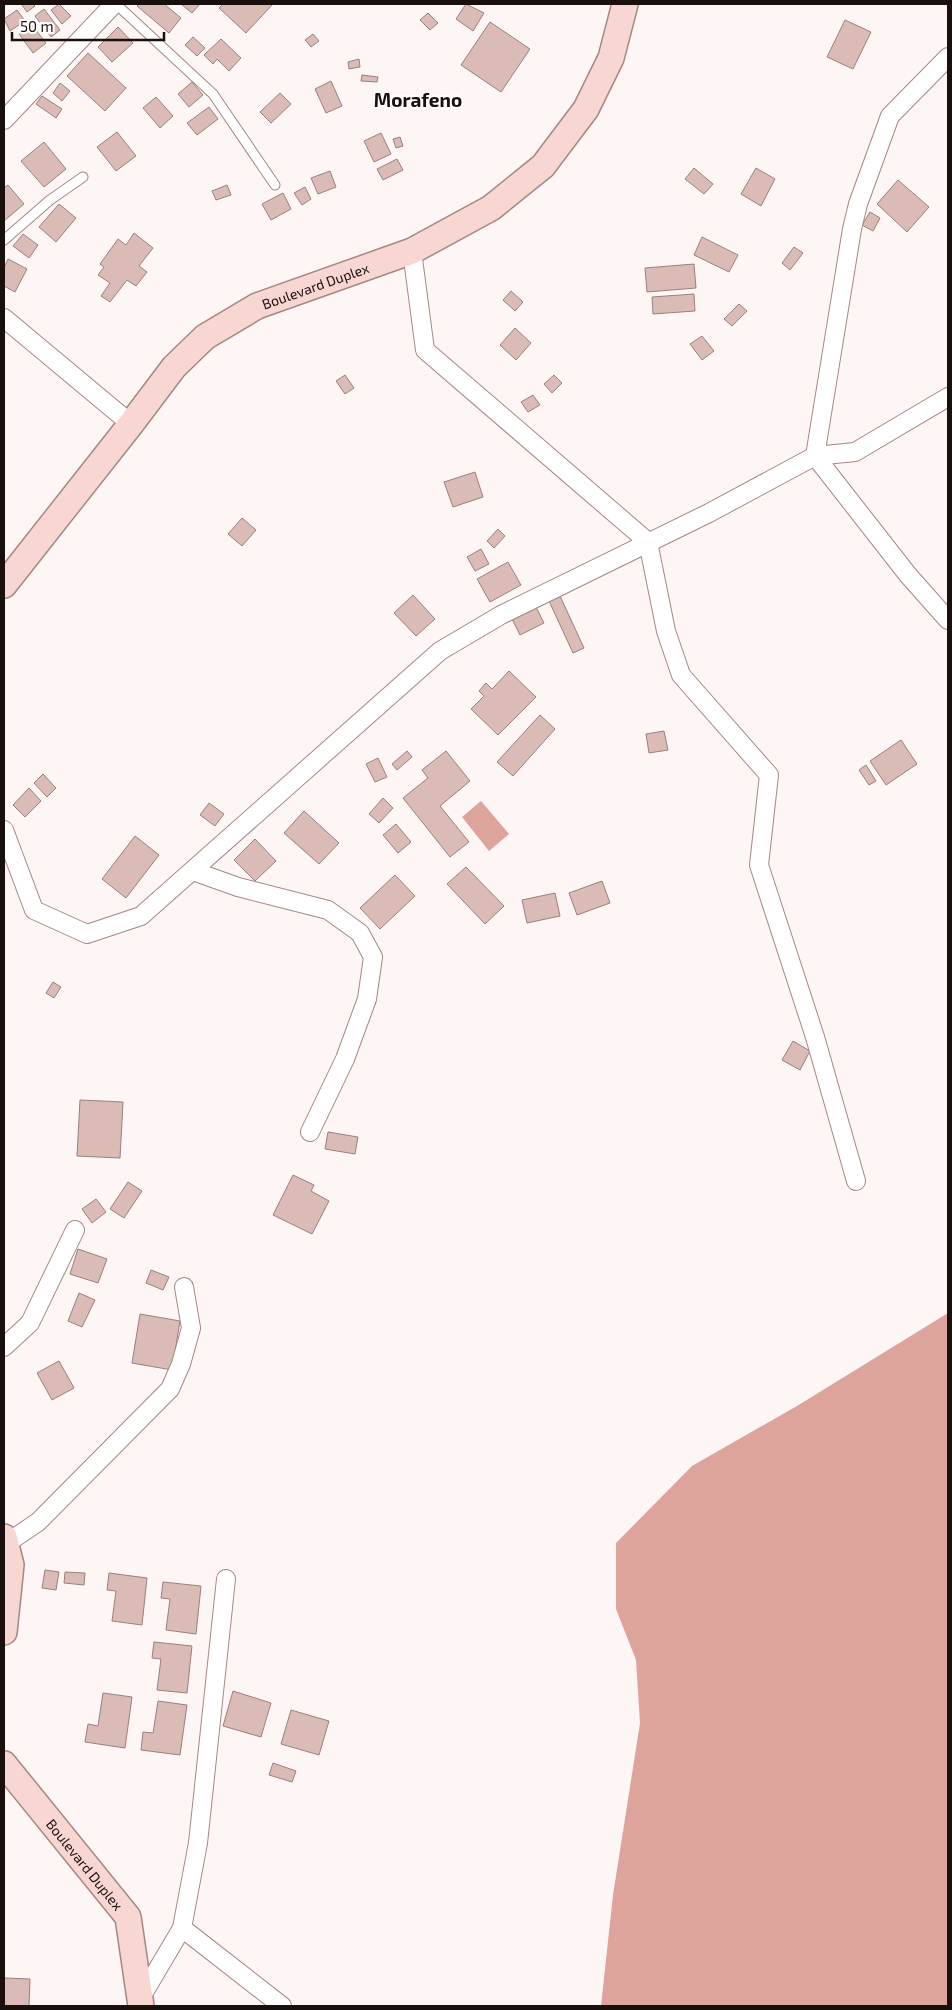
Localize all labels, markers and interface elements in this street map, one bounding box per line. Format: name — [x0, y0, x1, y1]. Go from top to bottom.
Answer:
scale bar — [12, 10, 165, 42]
text: 50 m — [20, 17, 54, 35]
district label: Morafeno — [374, 88, 462, 111]
street label: Boulevard Duplex — [259, 258, 372, 312]
street label: Boulevard Duplex — [43, 1815, 128, 1914]

